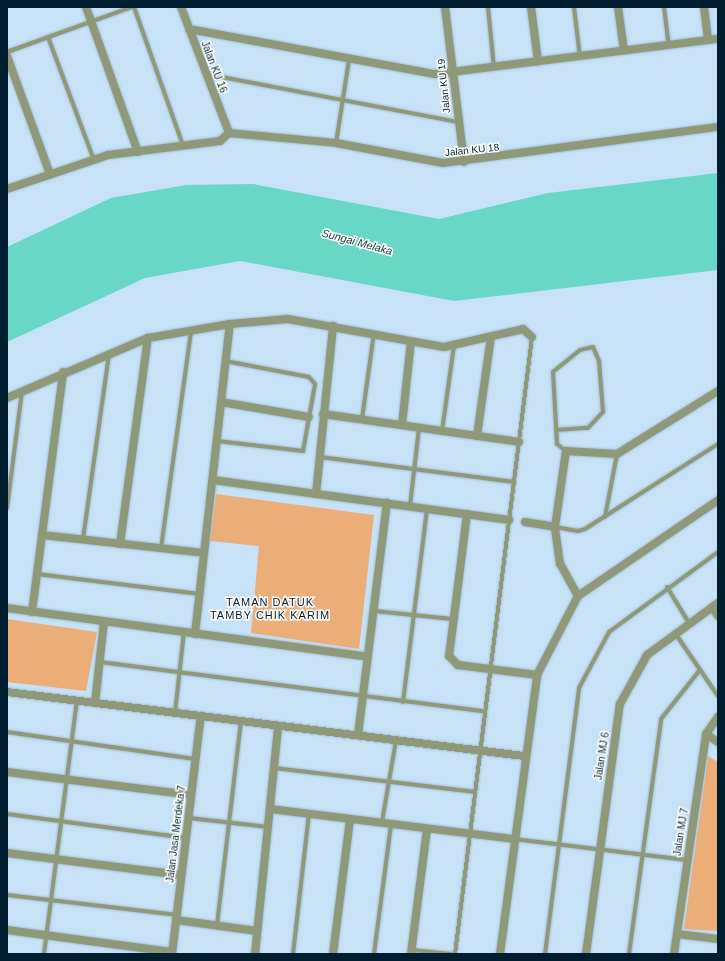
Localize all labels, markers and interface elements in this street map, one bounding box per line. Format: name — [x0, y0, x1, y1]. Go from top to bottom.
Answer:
street label: Jalan KU 16 — [199, 39, 229, 95]
street label: Jalan KU 19 — [435, 58, 453, 114]
street label: Jalan KU 18 — [444, 141, 500, 159]
water label: Sungai Melaka — [320, 226, 394, 258]
district label: TAMAN DATUK TAMBY CHIK KARIM — [210, 596, 330, 622]
street label: Jalan MJ 6 — [592, 731, 612, 781]
street label: Jalan Jasa Merdeka 7 — [164, 785, 188, 883]
street label: Jalan MJ 7 — [671, 807, 691, 857]

